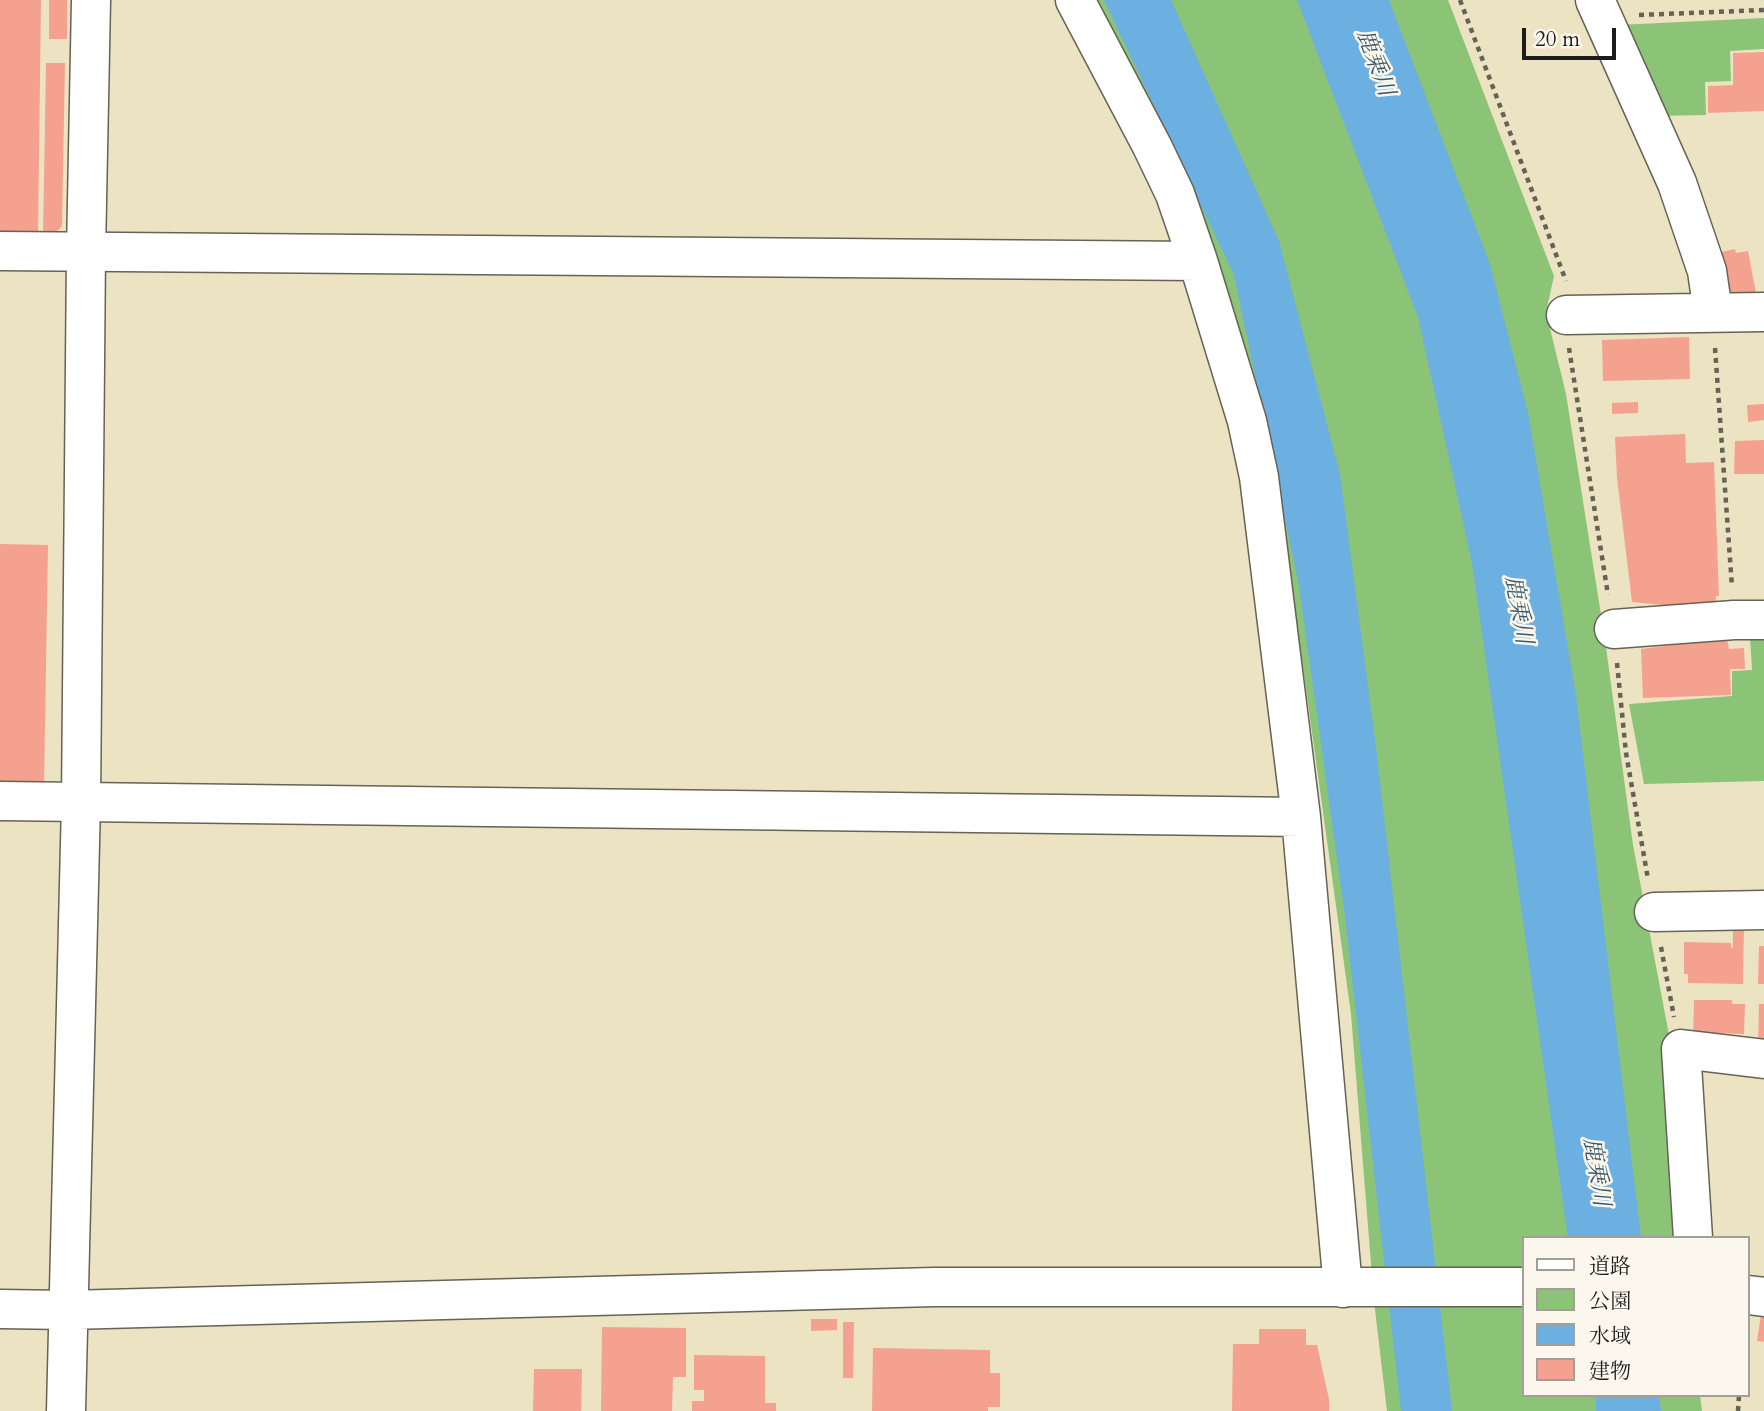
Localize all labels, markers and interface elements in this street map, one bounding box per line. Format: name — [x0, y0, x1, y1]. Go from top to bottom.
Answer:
scale bar — [1526, 14, 1620, 58]
text: 20 m — [1535, 25, 1580, 54]
water label: 鹿乗川 — [1349, 26, 1399, 100]
water label: 鹿乗川 — [1497, 574, 1537, 646]
water label: 鹿乗川 — [1576, 1136, 1614, 1208]
legend — [1522, 1236, 1750, 1397]
text: 道路 — [1589, 1252, 1631, 1281]
text: 公園 — [1589, 1287, 1631, 1316]
text: 水域 — [1589, 1322, 1631, 1351]
text: 建物 — [1589, 1357, 1631, 1386]

